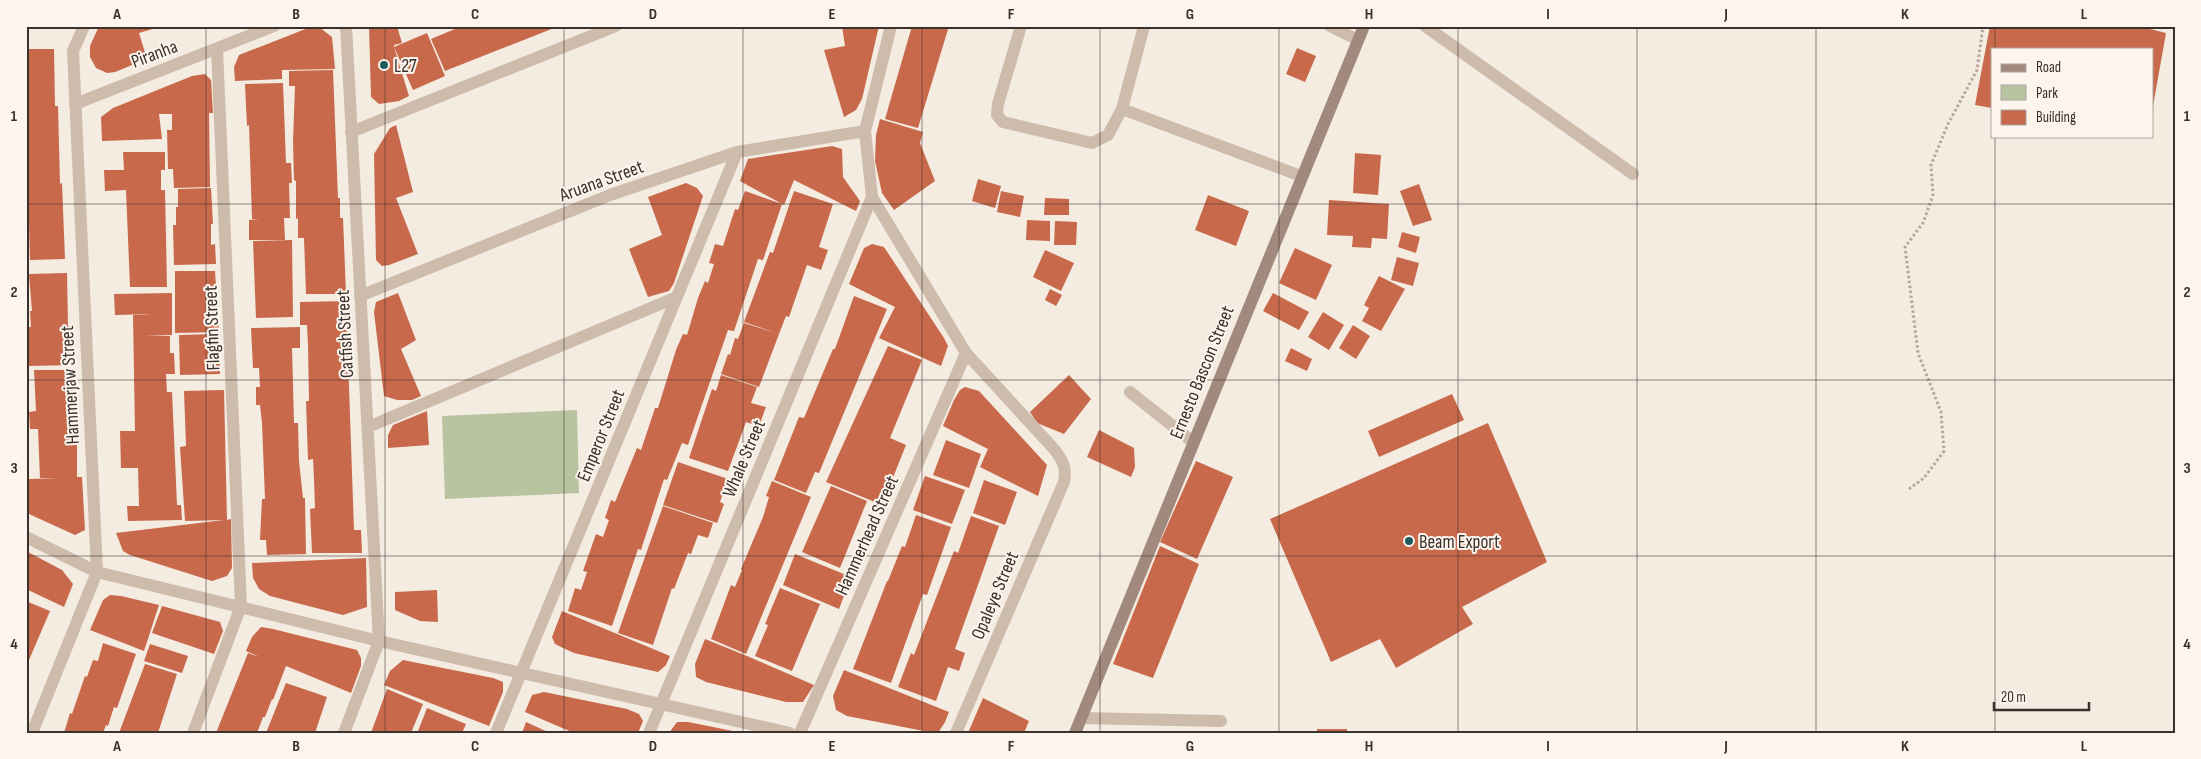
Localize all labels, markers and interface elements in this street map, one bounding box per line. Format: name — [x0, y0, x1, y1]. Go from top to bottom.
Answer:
text: A — [112, 5, 121, 24]
text: B — [292, 5, 300, 24]
text: C — [471, 5, 479, 24]
text: D — [649, 5, 657, 24]
text: E — [829, 5, 836, 24]
text: F — [1008, 5, 1015, 24]
text: G — [1186, 5, 1194, 24]
text: H — [1365, 5, 1373, 24]
text: I — [1546, 5, 1550, 24]
text: J — [1723, 5, 1728, 24]
text: K — [1901, 5, 1909, 24]
text: L — [2081, 5, 2088, 24]
street label: Piranha — [128, 35, 181, 74]
legend — [1991, 48, 2154, 138]
place label: L27 — [394, 55, 417, 78]
text: Road — [2036, 58, 2061, 77]
marker: L27 — [378, 59, 390, 71]
text: Park — [2036, 84, 2058, 103]
text: 1 — [11, 107, 18, 126]
text: 1 — [2184, 107, 2191, 126]
text: Building — [2036, 108, 2076, 127]
street label: Aruana Street — [555, 156, 647, 208]
text: 2 — [10, 283, 18, 302]
text: 2 — [2183, 283, 2191, 302]
street label: Flagfin Street — [200, 285, 225, 371]
street label: Catfish Street — [332, 289, 359, 379]
street label: Ernesto Bascon Street — [1165, 302, 1240, 443]
street label: Hammerjaw Street — [56, 325, 85, 445]
street label: Emperor Street — [573, 386, 630, 485]
street label: Whale Street — [718, 416, 771, 501]
text: 3 — [10, 459, 18, 478]
text: 3 — [2183, 459, 2191, 478]
street label: Hammerhead Street — [831, 472, 904, 599]
place label: Beam Export — [1419, 531, 1500, 554]
marker: Beam Export — [1403, 535, 1415, 547]
street label: Opaleye Street — [967, 548, 1024, 643]
text: 4 — [10, 635, 18, 654]
text: 4 — [2183, 635, 2191, 654]
scale bar — [1994, 679, 2088, 711]
text: 20 m — [2001, 688, 2026, 707]
text: A — [112, 737, 121, 756]
text: B — [292, 737, 300, 756]
text: C — [471, 737, 479, 756]
text: D — [649, 737, 657, 756]
text: E — [829, 737, 836, 756]
text: F — [1008, 737, 1015, 756]
text: G — [1186, 737, 1194, 756]
text: H — [1365, 737, 1373, 756]
text: I — [1546, 737, 1550, 756]
text: J — [1723, 737, 1728, 756]
text: K — [1901, 737, 1909, 756]
text: L — [2081, 737, 2088, 756]

